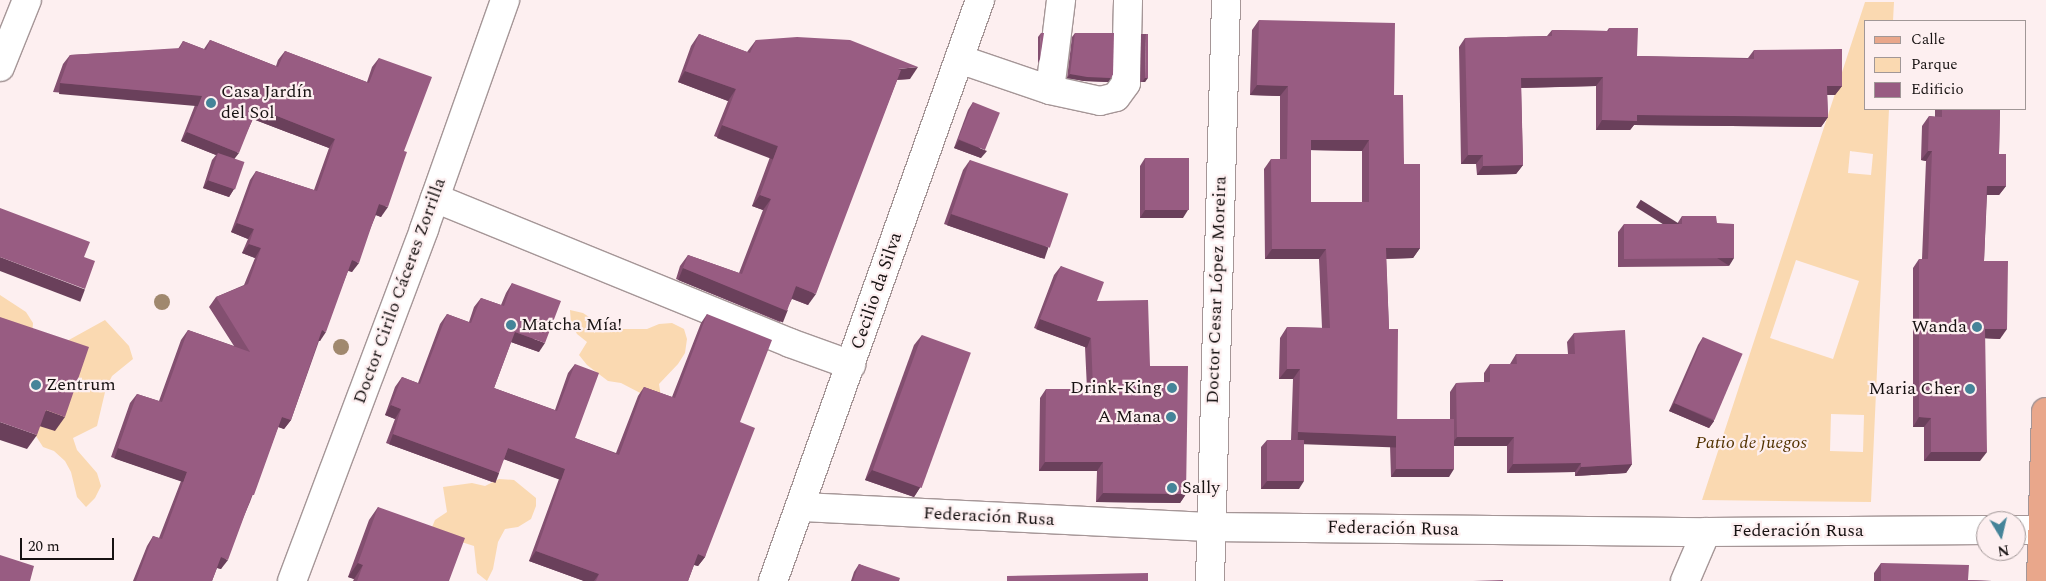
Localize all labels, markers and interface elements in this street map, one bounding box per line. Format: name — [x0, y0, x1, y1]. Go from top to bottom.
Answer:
legend — [1864, 20, 2026, 110]
text: Calle — [1911, 28, 1945, 51]
text: Parque — [1911, 53, 1958, 76]
text: Edificio — [1911, 78, 1964, 101]
place label: Casa Jardín del Sol — [221, 82, 313, 125]
marker: Casa Jardín del Sol — [205, 97, 217, 109]
street label: Doctor Cirilo Cáceres Zorrilla — [349, 175, 451, 407]
street label: Doctor Cesar López Moreira — [1202, 176, 1232, 404]
street label: Cecilio da Silva — [847, 230, 907, 352]
place label: Matcha Mía! — [521, 314, 622, 336]
place label: Wanda — [1912, 316, 1967, 338]
marker: Matcha Mía! — [505, 319, 517, 331]
marker: Wanda — [1971, 321, 1983, 333]
place label: Zentrum — [46, 374, 116, 396]
place label: Drink-King — [1070, 377, 1162, 399]
place label: Maria Cher — [1868, 378, 1960, 400]
marker: Zentrum — [30, 379, 42, 391]
marker: Drink-King — [1166, 382, 1178, 394]
marker: Maria Cher — [1964, 383, 1976, 395]
place label: A Mana — [1098, 406, 1161, 428]
marker: A Mana — [1165, 411, 1177, 423]
park label: Patio de juegos — [1695, 432, 1807, 454]
place label: Sally — [1182, 477, 1220, 499]
marker: Sally — [1166, 482, 1178, 494]
street label: Federación Rusa — [923, 503, 1055, 531]
north arrow — [1976, 511, 2026, 561]
street label: Federación Rusa — [1327, 517, 1459, 541]
street label: Federación Rusa — [1732, 520, 1864, 542]
scale bar — [22, 528, 116, 560]
text: 20 m — [28, 535, 60, 558]
text: N — [1996, 539, 2011, 562]

